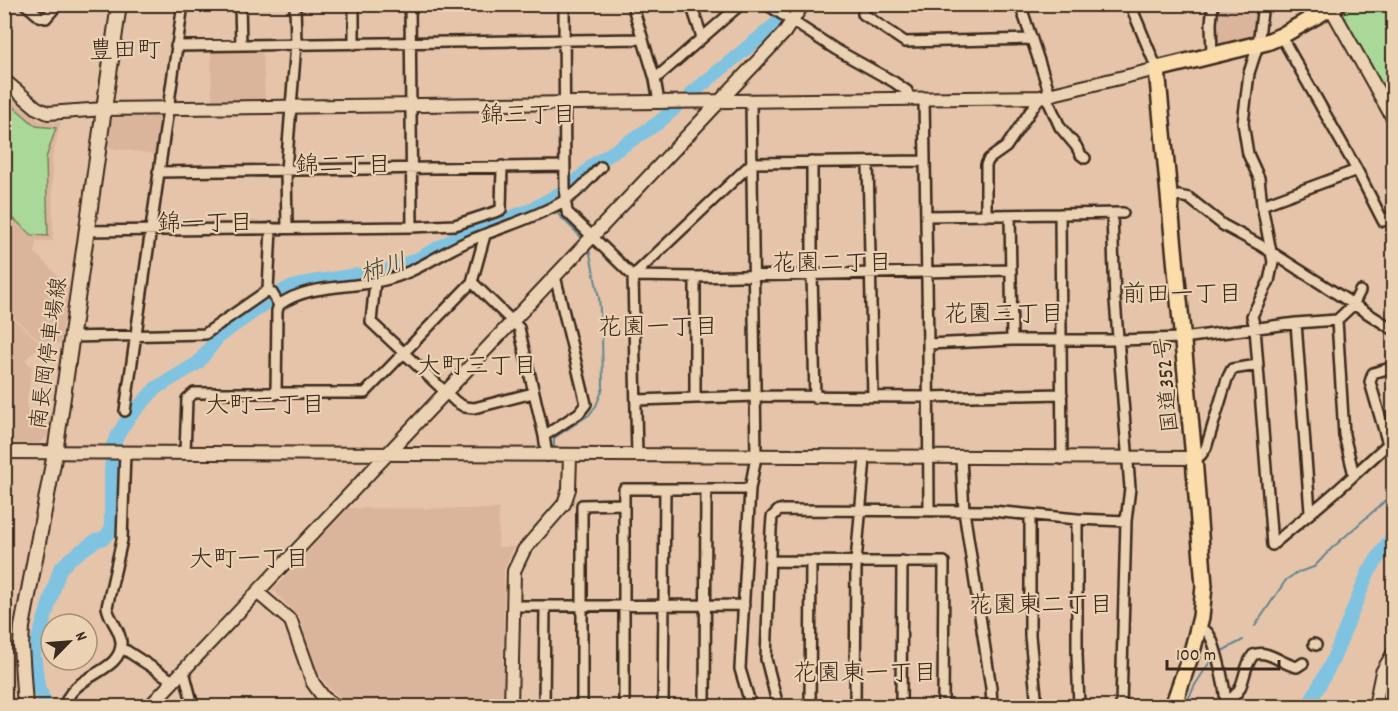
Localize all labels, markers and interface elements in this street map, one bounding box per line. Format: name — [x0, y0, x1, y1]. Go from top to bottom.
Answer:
district label: 豊田町 — [89, 35, 161, 69]
district label: 錦三丁目 — [480, 100, 576, 134]
district label: 錦二丁目 — [295, 150, 391, 184]
district label: 錦一丁目 — [157, 208, 253, 242]
water label: 柿川 — [356, 247, 412, 293]
district label: 花園二丁目 — [772, 248, 892, 282]
street label: 南長岡停車場線 — [24, 275, 77, 432]
district label: 前田一丁目 — [1122, 279, 1242, 313]
district label: 花園三丁目 — [944, 299, 1064, 333]
district label: 花園一丁目 — [598, 312, 718, 346]
street label: 国道352号 — [1149, 336, 1188, 434]
district label: 大町三丁目 — [417, 351, 537, 385]
district label: 大町二丁目 — [205, 390, 325, 424]
district label: 大町一丁目 — [189, 544, 309, 578]
district label: 花園東二丁目 — [969, 590, 1113, 624]
north arrow — [39, 612, 99, 672]
text: N — [68, 628, 92, 645]
scale bar — [1167, 633, 1280, 671]
text: 100 m — [1176, 644, 1216, 669]
district label: 花園東一丁目 — [793, 658, 937, 692]

